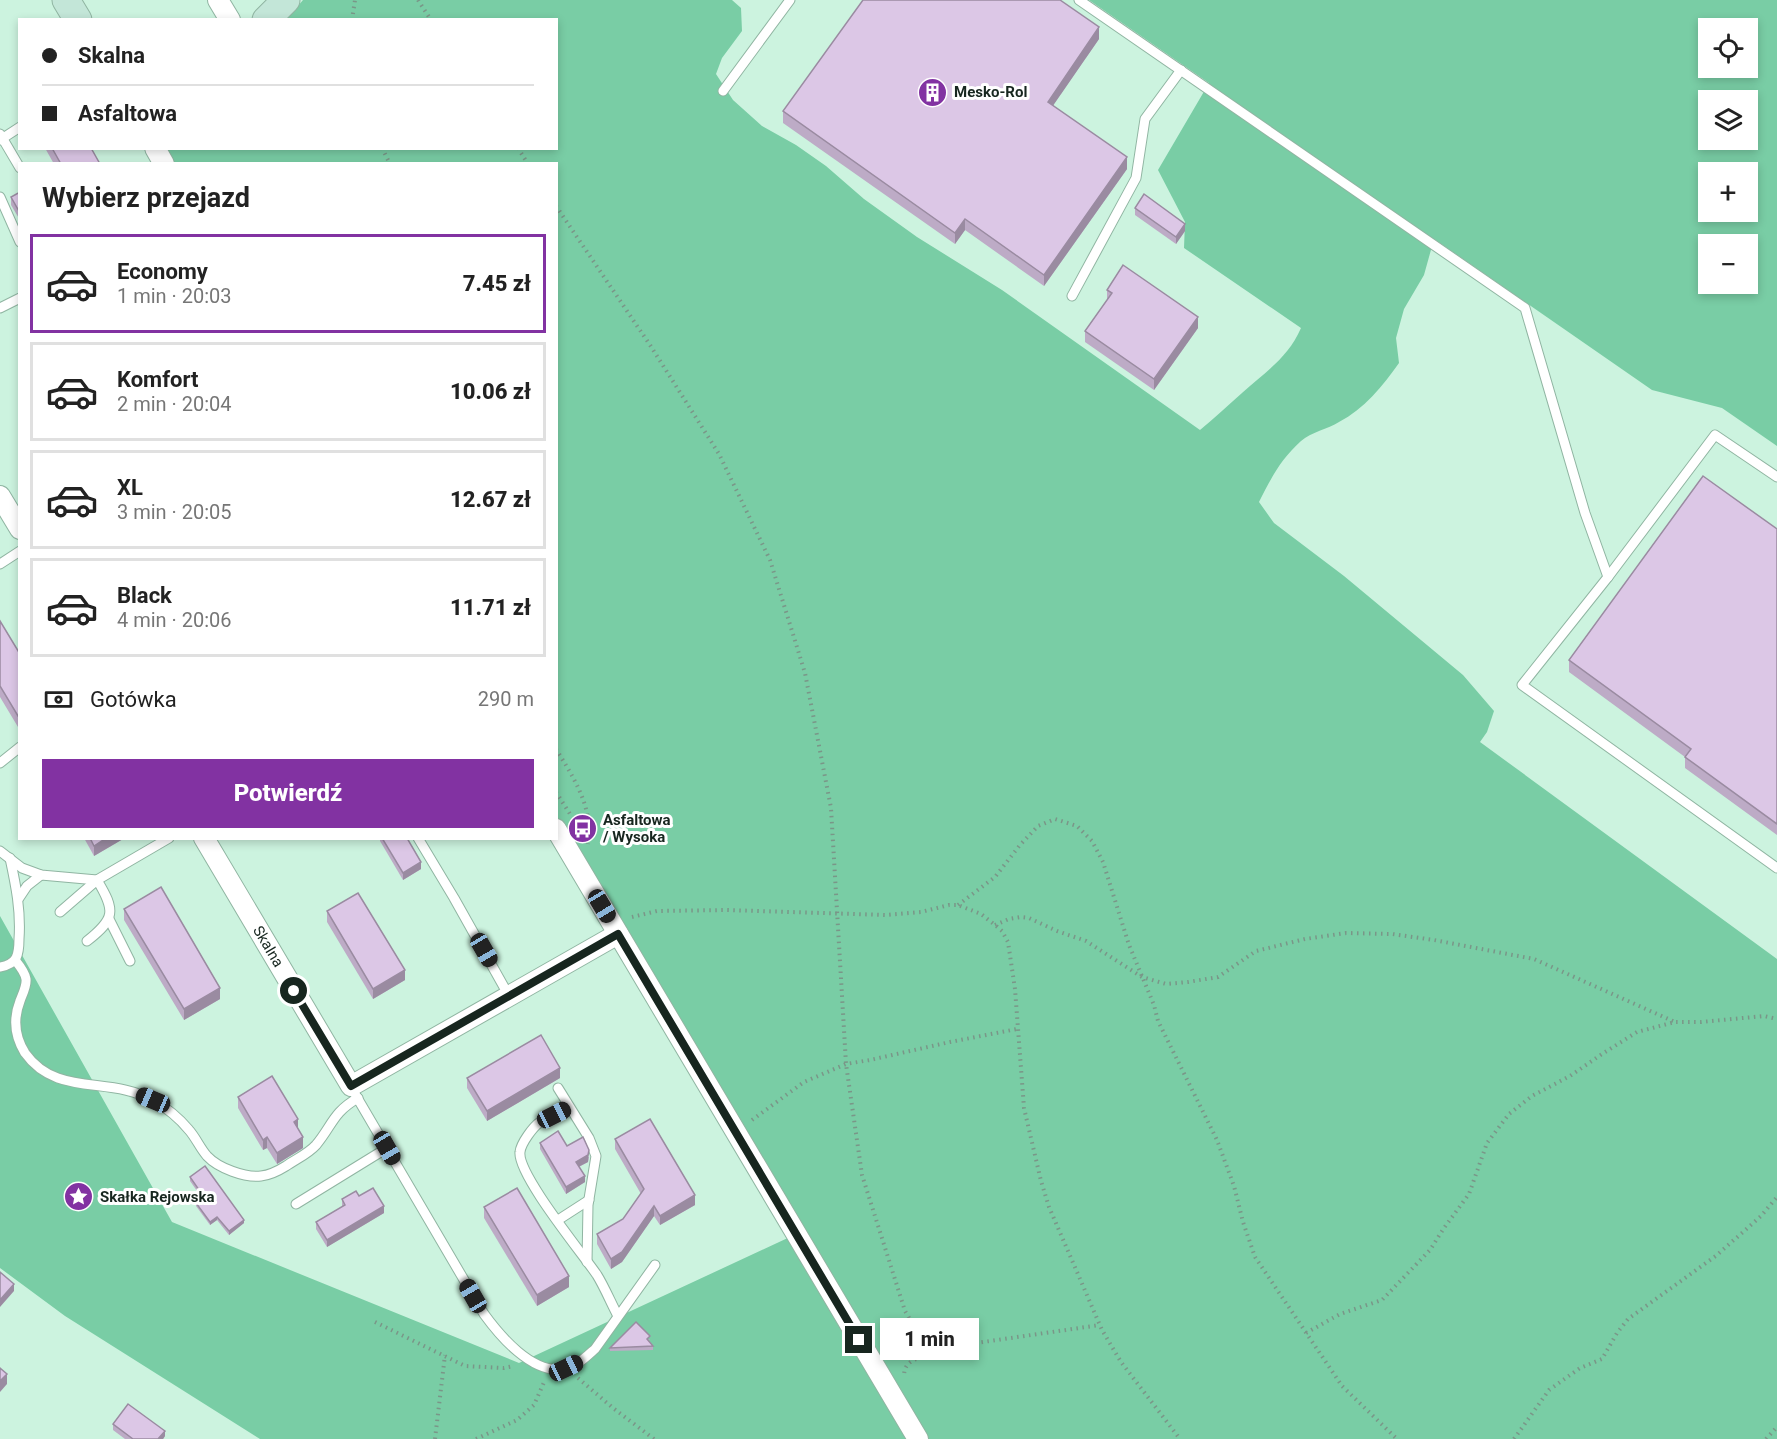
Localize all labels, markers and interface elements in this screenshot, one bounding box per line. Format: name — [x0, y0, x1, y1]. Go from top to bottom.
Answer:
map controls — [1698, 18, 1758, 294]
button: locate — [1698, 18, 1758, 78]
text: Skalna — [78, 43, 145, 68]
building icon: Mesko-Rol — [917, 76, 949, 108]
place label: Mesko-Rol — [954, 83, 1027, 101]
button: layers — [1698, 90, 1758, 150]
text: Asfaltowa — [78, 101, 177, 126]
button: + — [1698, 162, 1758, 222]
text: Wybierz przejazd — [42, 182, 250, 214]
button: − — [1698, 234, 1758, 294]
icon: car — [45, 257, 99, 311]
text: Economy — [117, 259, 208, 284]
text: 7.45 zł — [463, 271, 531, 296]
text: 1 min · 20:03 — [117, 284, 232, 308]
icon: car — [45, 365, 99, 419]
text: Komfort — [117, 367, 199, 392]
text: 10.06 zł — [450, 379, 531, 404]
text: 2 min · 20:04 — [117, 392, 232, 416]
icon: car — [45, 473, 99, 527]
text: XL — [117, 475, 143, 500]
text: 12.67 zł — [450, 487, 531, 512]
text: 3 min · 20:05 — [117, 500, 232, 524]
icon: car — [45, 581, 99, 635]
text: Black — [117, 583, 172, 608]
text: 11.71 zł — [450, 595, 531, 620]
text: 4 min · 20:06 — [117, 608, 232, 632]
icon: cash — [42, 683, 75, 716]
text: Gotówka — [90, 687, 177, 712]
text: 290 m — [478, 687, 534, 711]
button: Potwierdź — [42, 759, 534, 828]
place label: Asfaltowa / Wysoka — [602, 811, 671, 846]
bus stop icon: Asfaltowa / Wysoka — [566, 813, 598, 845]
car — [585, 886, 619, 926]
street label: Skalna — [249, 923, 287, 970]
car — [467, 930, 501, 970]
route start — [280, 977, 307, 1004]
car — [133, 1085, 173, 1115]
car — [534, 1099, 574, 1131]
car — [370, 1128, 404, 1168]
place icon: Skałka Rejowska — [63, 1181, 95, 1213]
place label: Skałka Rejowska — [100, 1188, 215, 1206]
car — [456, 1276, 490, 1316]
callout: 1 min — [880, 1319, 979, 1361]
route end — [845, 1326, 872, 1353]
text: 1 min — [904, 1327, 955, 1351]
car — [546, 1352, 586, 1384]

